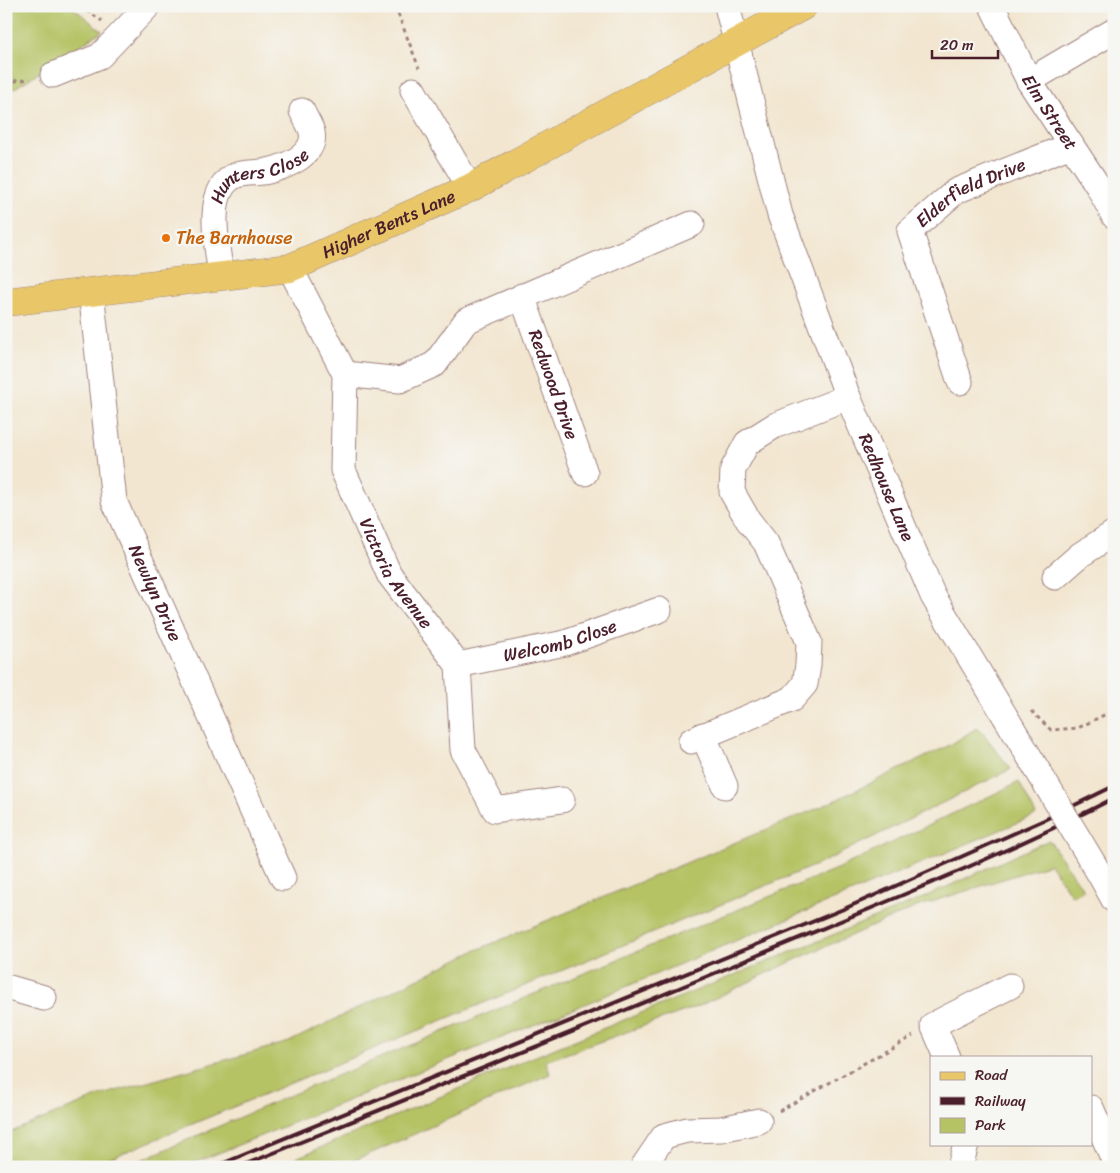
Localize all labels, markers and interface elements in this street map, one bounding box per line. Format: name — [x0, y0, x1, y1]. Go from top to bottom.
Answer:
scale bar — [932, 28, 999, 60]
text: 20 m — [940, 32, 974, 58]
street label: Elm Street — [1012, 69, 1087, 157]
street label: Hunters Close — [201, 140, 317, 208]
street label: Elderfield Drive — [908, 149, 1031, 236]
street label: Higher Bents Lane — [317, 180, 461, 268]
place label: The Barnhouse — [176, 222, 293, 254]
marker: The Barnhouse — [160, 232, 172, 244]
street label: Redwood Drive — [519, 325, 588, 444]
street label: Redhouse Lane — [849, 428, 924, 547]
street label: Victoria Avenue — [350, 513, 441, 636]
street label: Newlyn Drive — [119, 539, 191, 647]
street label: Welcomb Close — [500, 610, 621, 671]
legend — [930, 1056, 1092, 1146]
text: Road — [975, 1062, 1008, 1088]
text: Railway — [975, 1088, 1026, 1114]
text: Park — [975, 1112, 1006, 1138]

